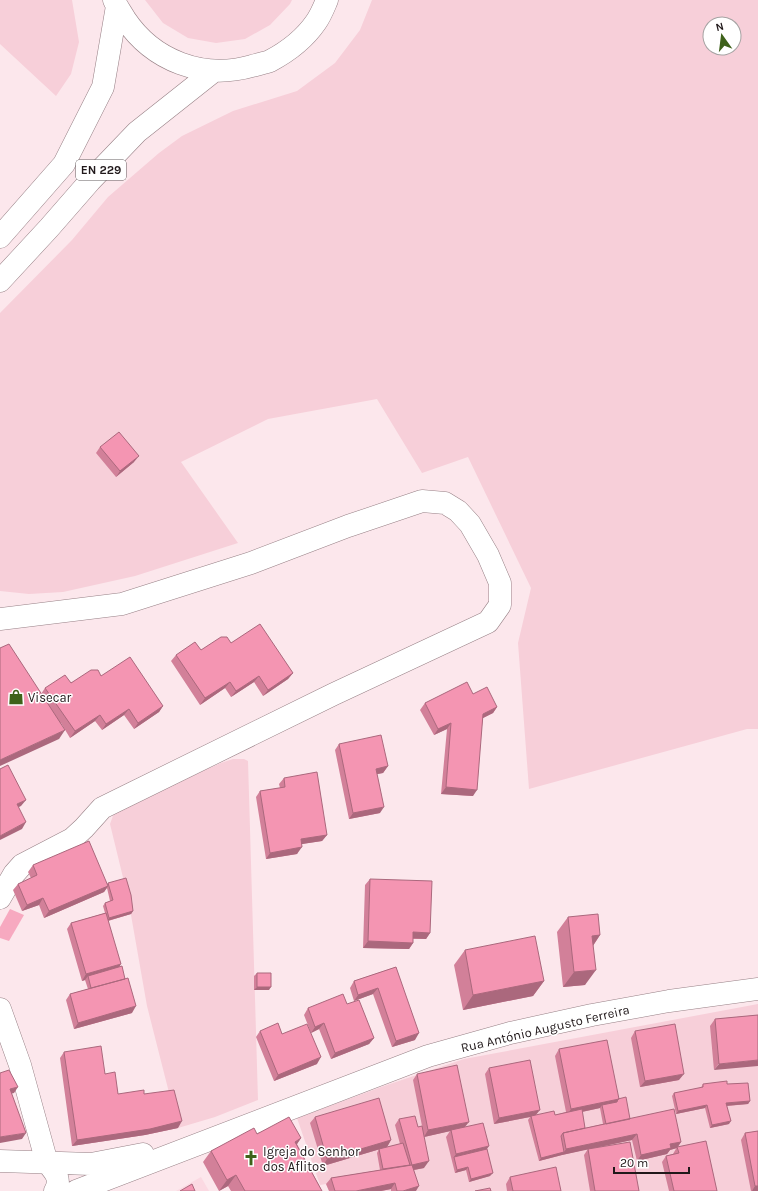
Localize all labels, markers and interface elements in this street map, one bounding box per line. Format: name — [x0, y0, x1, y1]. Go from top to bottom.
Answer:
north arrow — [702, 16, 742, 56]
text: N — [714, 20, 725, 34]
road number: EN 229 — [76, 160, 126, 180]
shop icon: Visecar — [7, 688, 25, 706]
place label: Visecar — [28, 690, 72, 705]
street label: Rua António Augusto Ferreira — [459, 1002, 631, 1055]
place label: Igreja do Senhor dos Aflitos — [263, 1144, 360, 1174]
church icon: Igreja do Senhor dos Aflitos — [242, 1149, 260, 1167]
scale bar — [614, 1149, 689, 1175]
text: 20 m — [620, 1156, 648, 1170]

